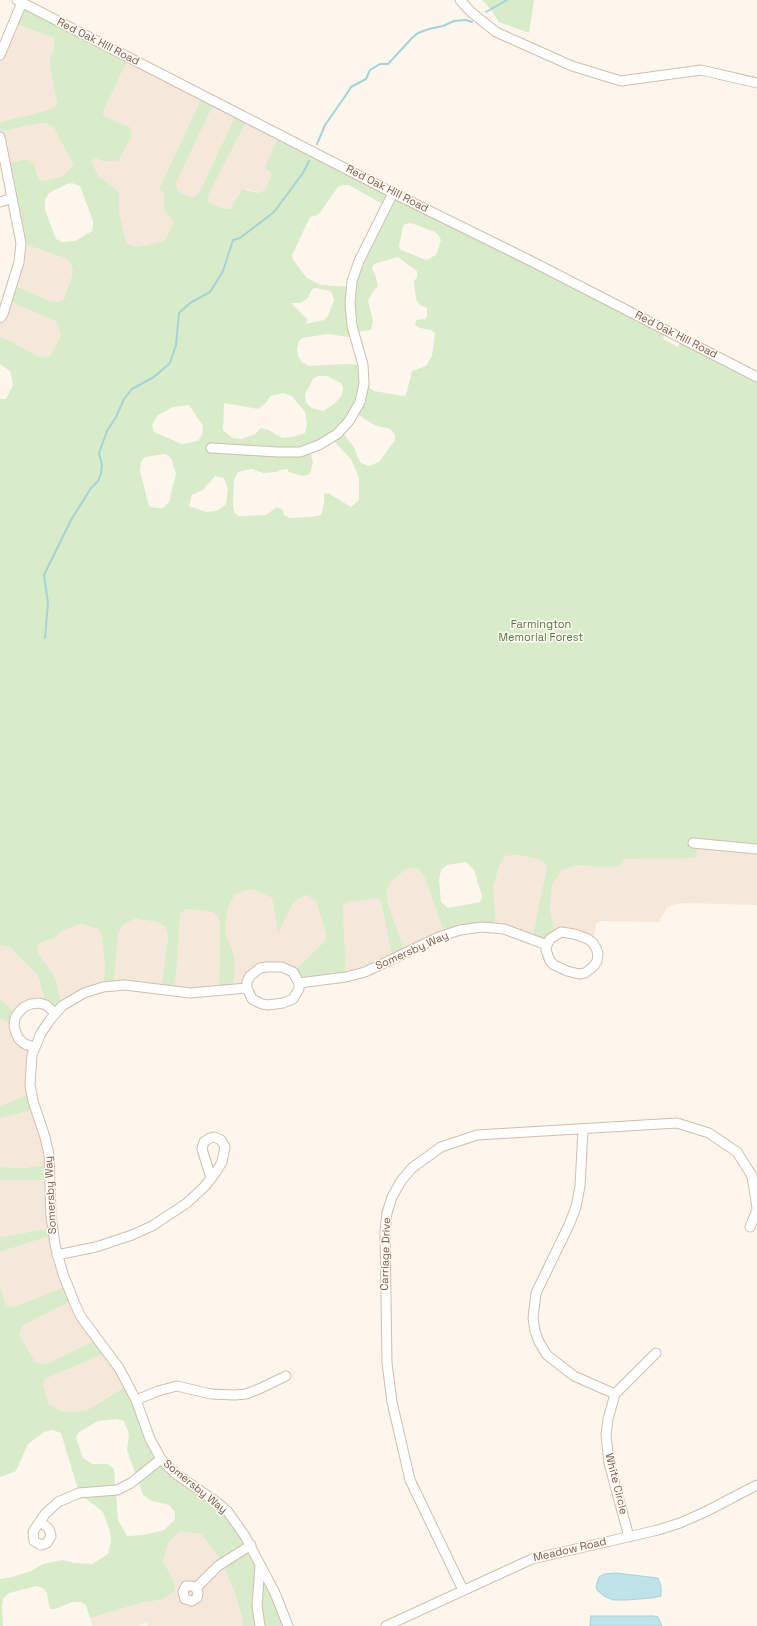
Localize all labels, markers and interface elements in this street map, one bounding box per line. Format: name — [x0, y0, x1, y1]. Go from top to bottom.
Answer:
street label: Red Oak Hill Road — [54, 15, 142, 69]
street label: Red Oak Hill Road — [343, 162, 431, 216]
street label: Red Oak Hill Road — [632, 308, 720, 362]
park label: Farmington Memorial Forest — [499, 618, 583, 644]
street label: Somersby Way — [373, 929, 451, 973]
street label: Somersby Way — [42, 1155, 60, 1235]
street label: Carriage Drive — [378, 1217, 394, 1291]
street label: White Circle — [602, 1452, 630, 1516]
street label: Somersby Way — [160, 1457, 230, 1517]
street label: Meadow Road — [532, 1535, 608, 1565]

